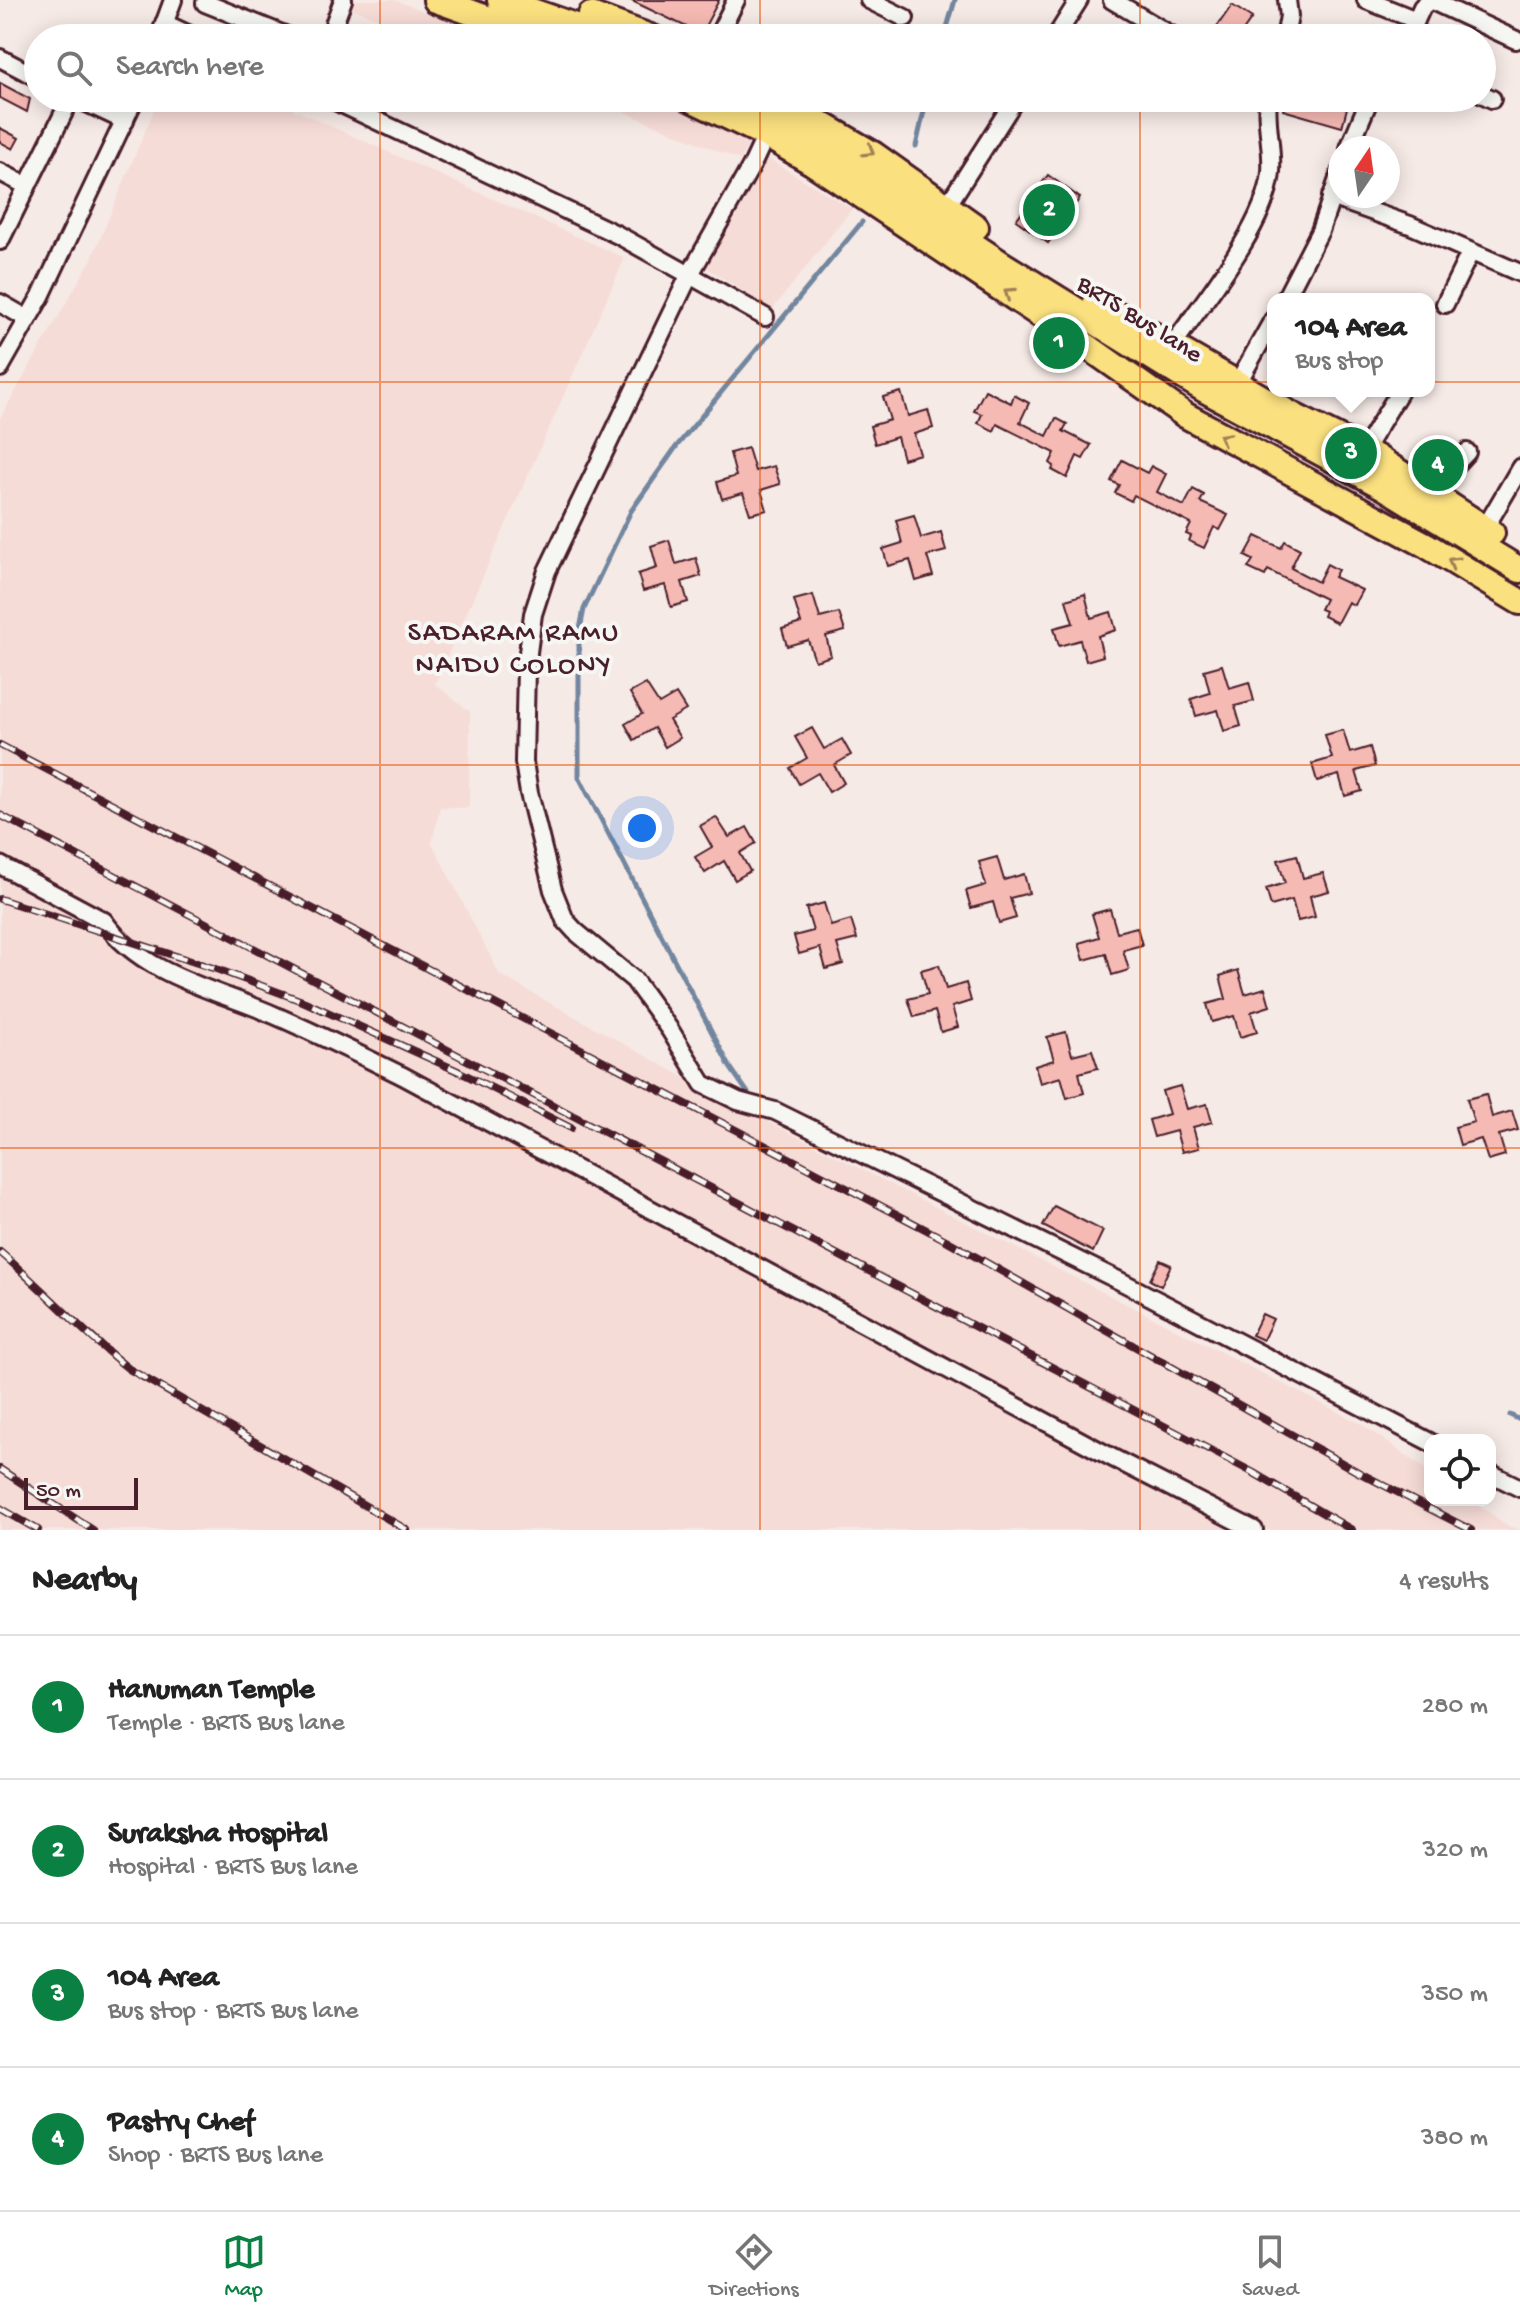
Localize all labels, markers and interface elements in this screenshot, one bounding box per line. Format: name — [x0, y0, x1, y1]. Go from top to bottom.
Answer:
search box — [24, 24, 1496, 112]
icon: search — [52, 46, 96, 90]
text: Search here — [116, 51, 264, 86]
north arrow — [1328, 136, 1400, 208]
one-way arrow — [860, 142, 875, 157]
pin: 2 — [1023, 180, 1075, 240]
street label: BRTS Bus lane — [1069, 269, 1208, 372]
one-way arrow — [1003, 288, 1017, 303]
popup — [1267, 293, 1435, 397]
text: 104 Area — [1296, 312, 1406, 347]
pin: 1 — [1033, 313, 1085, 373]
text: Bus stop — [1296, 347, 1383, 378]
pin: 3 — [1325, 423, 1377, 483]
one-way arrow — [1218, 433, 1233, 448]
pin: 4 — [1412, 435, 1464, 495]
one-way arrow — [1447, 556, 1462, 572]
district label: SADARAM RAMU NAIDU COLONY — [408, 618, 620, 683]
your location — [622, 808, 662, 848]
map controls — [1424, 1434, 1496, 1506]
button: locate — [1424, 1434, 1496, 1506]
scale bar — [24, 1474, 138, 1510]
text: 50 m — [36, 1479, 81, 1505]
text: Nearby — [32, 1562, 137, 1602]
text: 4 results — [1399, 1567, 1488, 1598]
text: Hanuman Temple — [108, 1674, 315, 1709]
text: 1 — [53, 1692, 63, 1723]
text: 280 m — [1422, 1692, 1488, 1723]
text: Temple · BRTS Bus lane — [108, 1709, 345, 1740]
text: Suraksha Hospital — [108, 1818, 328, 1853]
text: 2 — [52, 1836, 64, 1867]
text: 320 m — [1422, 1836, 1488, 1867]
text: Hospital · BRTS Bus lane — [108, 1853, 358, 1884]
text: 104 Area — [108, 1962, 219, 1997]
text: 3 — [51, 1980, 65, 2011]
text: 350 m — [1421, 1980, 1488, 2011]
text: Bus stop · BRTS Bus lane — [108, 1997, 358, 2028]
text: Pastry Chef — [108, 2106, 254, 2141]
text: 4 — [52, 2124, 64, 2155]
text: 380 m — [1421, 2124, 1488, 2155]
text: Shop · BRTS Bus lane — [108, 2141, 323, 2172]
tab: Map — [222, 2230, 266, 2304]
tab: Directions — [709, 2230, 799, 2304]
tab: Saved — [1242, 2230, 1298, 2304]

